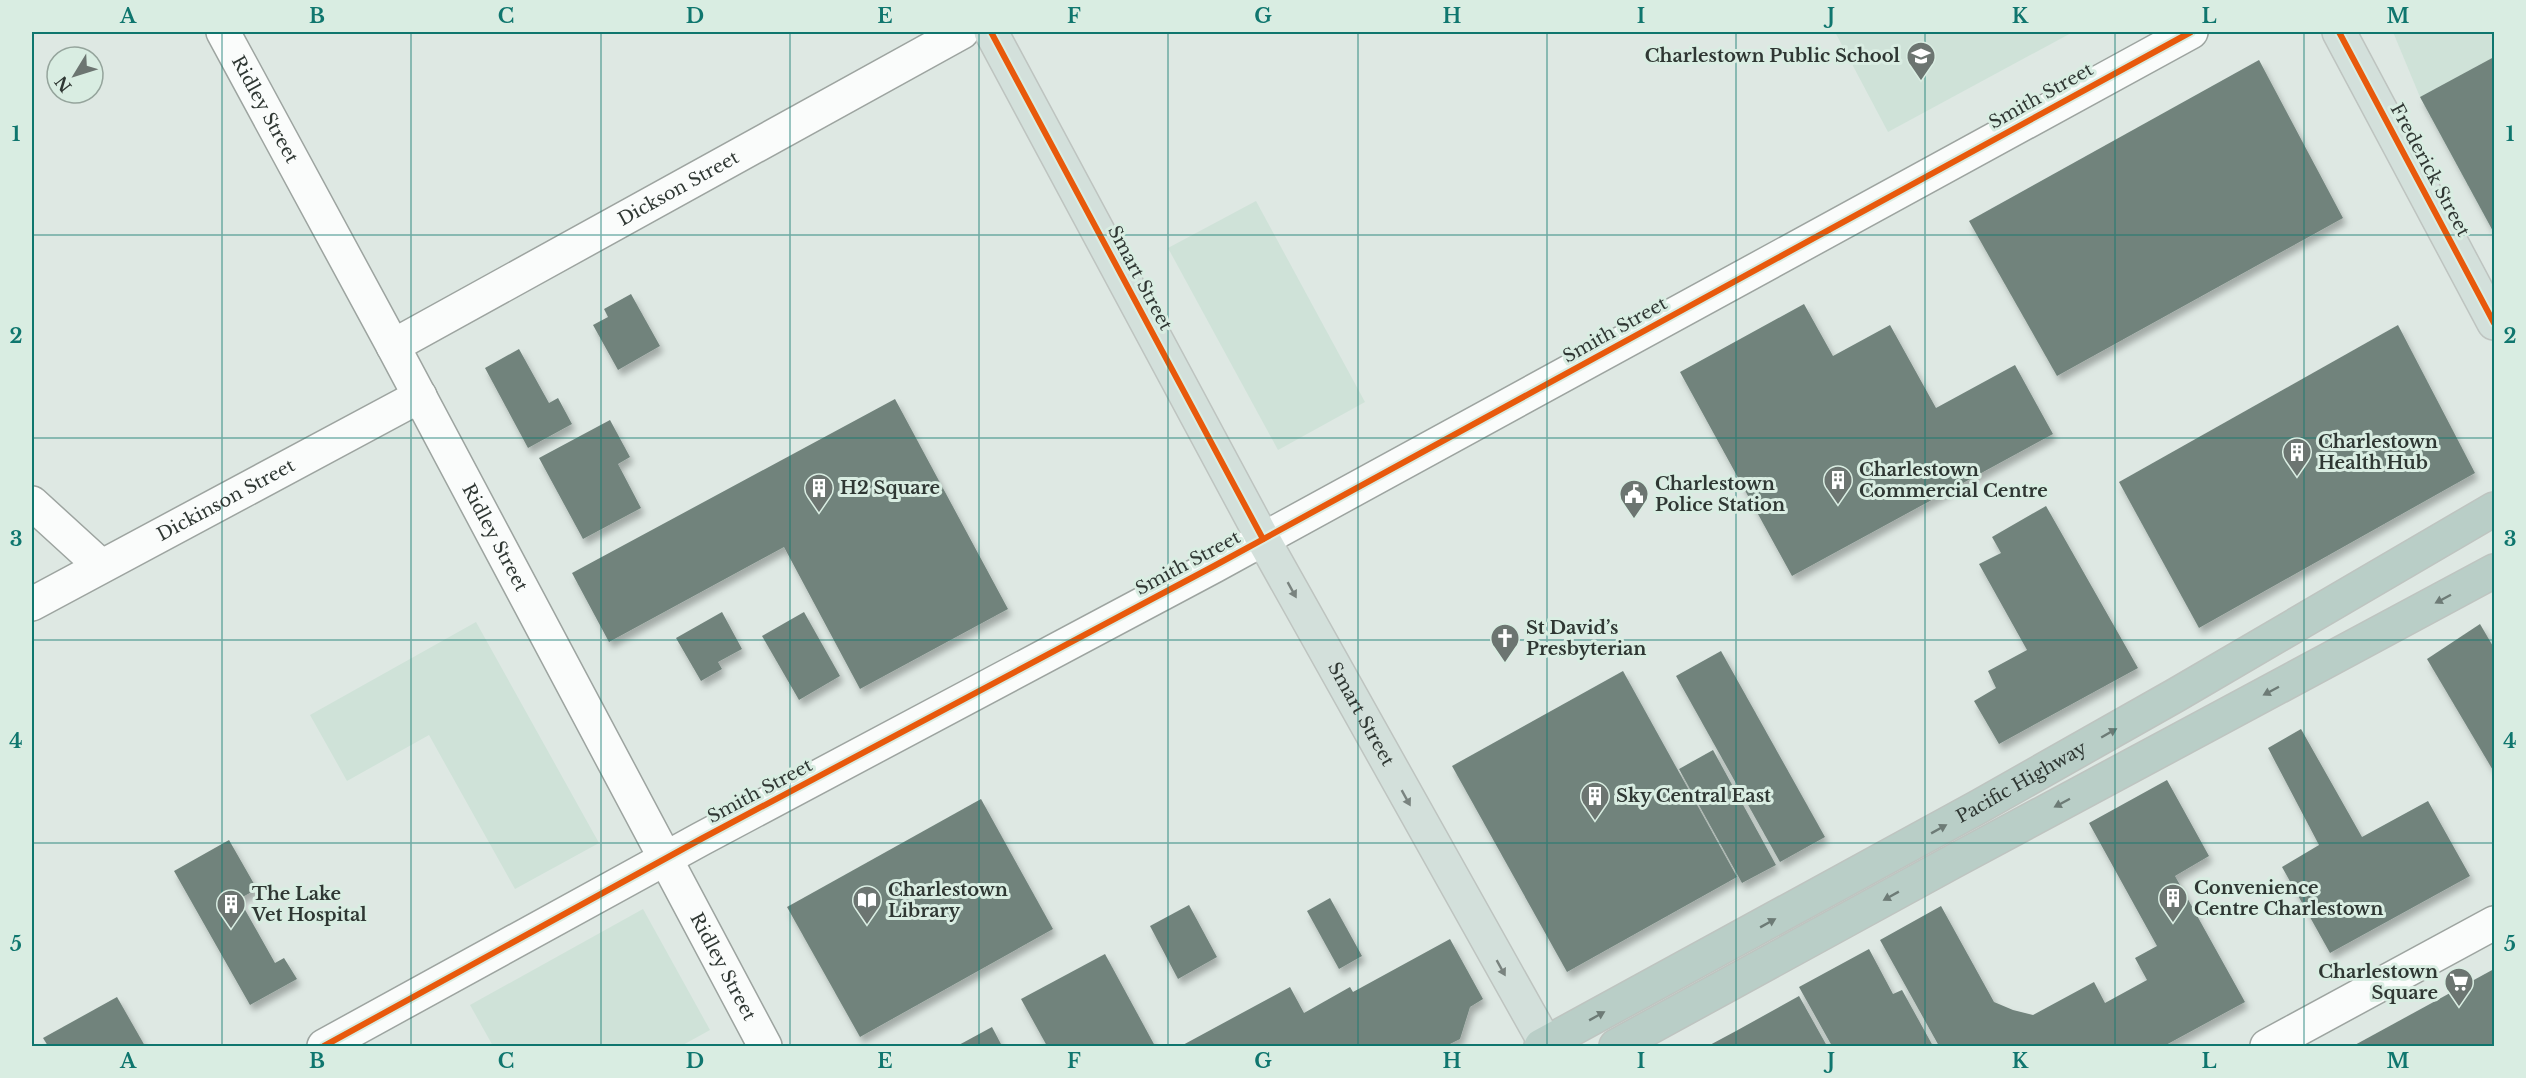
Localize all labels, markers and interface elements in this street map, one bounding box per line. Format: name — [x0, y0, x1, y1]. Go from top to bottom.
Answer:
text: A — [119, 4, 137, 28]
text: B — [309, 4, 325, 28]
text: C — [498, 4, 514, 28]
text: D — [686, 4, 704, 28]
text: E — [877, 4, 893, 28]
text: F — [1067, 4, 1081, 28]
text: G — [1254, 4, 1272, 28]
text: H — [1443, 4, 1462, 28]
text: I — [1637, 4, 1645, 28]
text: J — [1823, 4, 1835, 28]
text: K — [2012, 4, 2029, 28]
text: L — [2201, 4, 2217, 28]
text: M — [2387, 4, 2410, 28]
school or university icon: Charlestown Public School — [1905, 40, 1937, 82]
north arrow — [45, 45, 105, 105]
place label: Charlestown Public School — [1645, 45, 1901, 67]
street label: Ridley Street — [227, 52, 303, 167]
street label: Smith Street — [1985, 58, 2097, 134]
text: N — [51, 72, 76, 96]
street label: Frederick Street — [2386, 100, 2474, 240]
text: 1 — [12, 122, 21, 146]
text: 1 — [2506, 122, 2515, 146]
street label: Dickson Street — [614, 146, 743, 231]
street label: Smart Street — [1103, 222, 1177, 334]
street label: Smith Street — [1559, 292, 1671, 368]
text: 2 — [9, 324, 23, 348]
text: 2 — [2503, 324, 2517, 348]
place label: Charlestown Health Hub — [2318, 431, 2438, 474]
building icon: Charlestown Health Hub — [2281, 436, 2313, 478]
street label: Dickinson Street — [153, 454, 299, 546]
place label: Charlestown Commercial Centre — [1859, 459, 2048, 502]
building icon: Charlestown Commercial Centre — [1822, 464, 1854, 506]
building icon: H2 Square — [803, 472, 835, 514]
place label: Charlestown Police Station — [1655, 473, 1785, 516]
place label: H2 Square — [840, 477, 940, 499]
public building icon: Charlestown Police Station — [1618, 478, 1650, 520]
street label: Ridley Street — [457, 480, 532, 595]
street label: Smith Street — [1132, 526, 1244, 600]
text: 3 — [10, 527, 22, 551]
text: 3 — [2504, 527, 2516, 551]
one-way arrow — [1287, 582, 1297, 599]
one-way arrow — [2434, 594, 2451, 604]
place label: St David’s Presbyterian — [1526, 617, 1646, 660]
church icon: St David’s Presbyterian — [1489, 622, 1521, 664]
street label: Smart Street — [1323, 658, 1399, 770]
one-way arrow — [2262, 686, 2279, 696]
one-way arrow — [2101, 728, 2117, 739]
text: 4 — [9, 729, 23, 753]
text: 4 — [2503, 729, 2517, 753]
street label: Pacific Highway — [1952, 737, 2091, 828]
street label: Smith Street — [704, 754, 816, 828]
building icon: Sky Central East — [1579, 780, 1611, 822]
place label: Sky Central East — [1616, 785, 1771, 807]
one-way arrow — [1401, 790, 1411, 807]
one-way arrow — [2054, 798, 2071, 808]
one-way arrow — [1930, 824, 1947, 834]
place label: Convenience Centre Charlestown — [2194, 877, 2383, 920]
place label: Charlestown Library — [888, 879, 1008, 922]
building icon: Convenience Centre Charlestown — [2157, 882, 2189, 924]
place label: The Lake Vet Hospital — [251, 883, 367, 926]
library icon: Charlestown Library — [851, 884, 883, 926]
building icon: The Lake Vet Hospital — [215, 888, 247, 930]
one-way arrow — [1882, 891, 1899, 901]
street label: Ridley Street — [685, 909, 761, 1024]
one-way arrow — [1759, 918, 1776, 928]
text: 5 — [10, 932, 22, 956]
text: 5 — [2504, 932, 2516, 956]
one-way arrow — [1496, 960, 1506, 977]
place label: Charlestown Square — [2318, 961, 2438, 1004]
supermarket icon: Charlestown Square — [2443, 966, 2475, 1008]
one-way arrow — [1588, 1011, 1605, 1021]
text: A — [119, 1049, 137, 1073]
text: B — [309, 1049, 325, 1073]
text: C — [498, 1049, 514, 1073]
text: D — [686, 1049, 704, 1073]
text: E — [877, 1049, 893, 1073]
text: F — [1067, 1049, 1081, 1073]
text: G — [1254, 1049, 1272, 1073]
text: H — [1443, 1049, 1462, 1073]
text: I — [1637, 1049, 1645, 1073]
text: J — [1823, 1049, 1835, 1073]
text: K — [2012, 1049, 2029, 1073]
text: L — [2201, 1049, 2217, 1073]
text: M — [2387, 1049, 2410, 1073]

